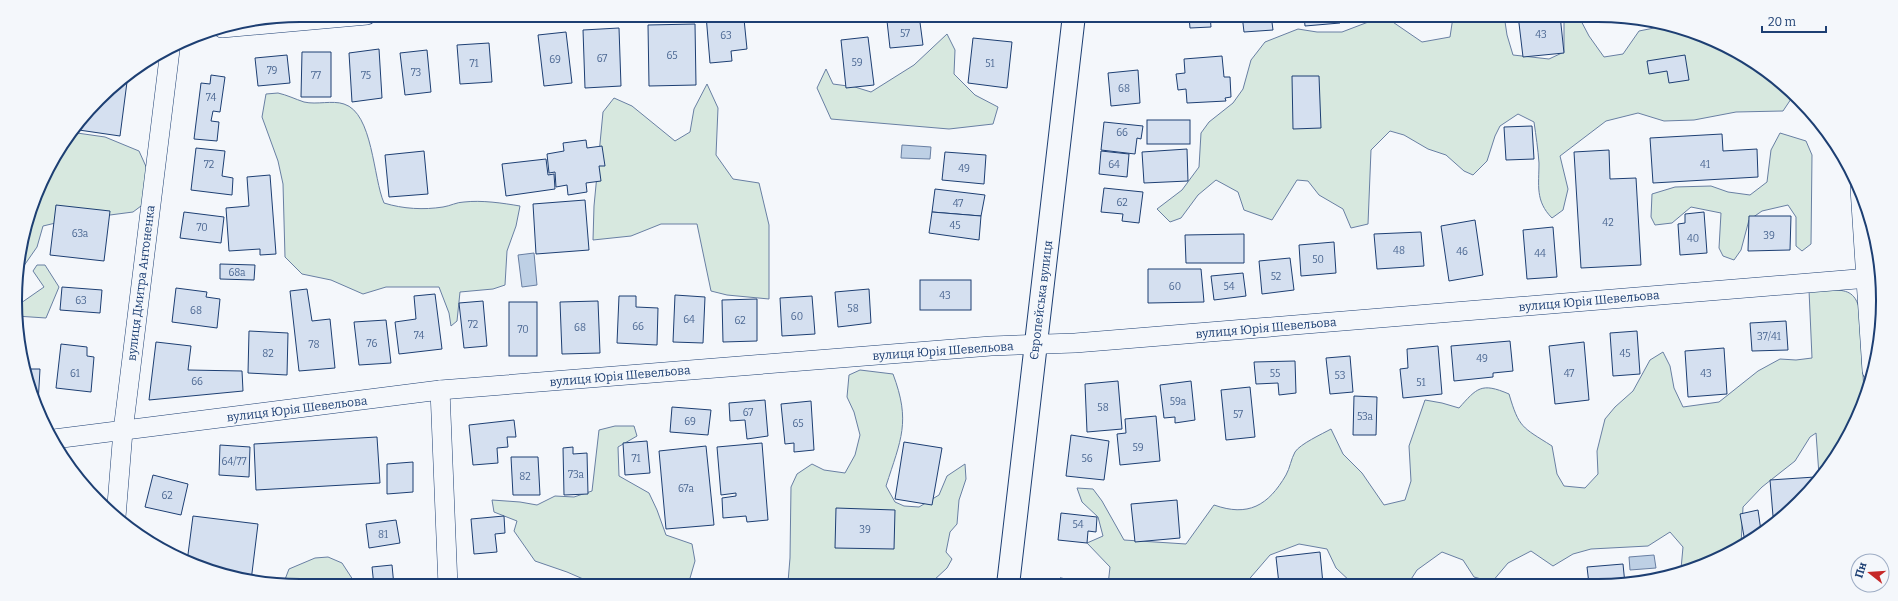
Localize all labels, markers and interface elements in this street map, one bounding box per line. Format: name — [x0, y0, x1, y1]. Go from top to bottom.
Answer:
scale bar — [1762, 8, 1826, 34]
text: 20 m — [1768, 15, 1797, 29]
house number: 57 — [900, 28, 910, 40]
house number: 43 — [1535, 29, 1547, 41]
house number: 63 — [720, 30, 732, 42]
house number: 65 — [666, 50, 678, 62]
house number: 67 — [597, 53, 607, 65]
house number: 69 — [549, 54, 561, 66]
house number: 59 — [851, 57, 863, 69]
house number: 71 — [469, 58, 479, 70]
house number: 51 — [985, 58, 995, 70]
house number: 79 — [267, 65, 277, 77]
house number: 73 — [411, 67, 422, 79]
house number: 77 — [311, 70, 321, 82]
house number: 75 — [361, 70, 371, 82]
house number: 68 — [1118, 83, 1130, 95]
house number: 74 — [206, 92, 217, 104]
house number: 66 — [1116, 127, 1128, 139]
house number: 72 — [204, 159, 214, 171]
house number: 64 — [1108, 159, 1120, 171]
house number: 41 — [1700, 159, 1710, 171]
house number: 49 — [958, 163, 970, 175]
house number: 62 — [1116, 197, 1128, 209]
house number: 47 — [953, 198, 963, 210]
street label: вулиця Дмитра Антоненка — [125, 204, 158, 362]
house number: 42 — [1602, 217, 1614, 229]
house number: 45 — [949, 220, 961, 232]
house number: 70 — [196, 222, 208, 234]
house number: 63а — [72, 228, 89, 240]
house number: 39 — [1763, 230, 1775, 242]
house number: 40 — [1687, 233, 1699, 245]
street label: Європейська вулиця — [1027, 239, 1055, 361]
house number: 48 — [1393, 245, 1405, 257]
house number: 46 — [1456, 246, 1468, 258]
house number: 44 — [1534, 248, 1546, 260]
house number: 50 — [1312, 254, 1324, 266]
house number: 68а — [228, 267, 246, 279]
house number: 52 — [1271, 271, 1281, 283]
house number: 60 — [1169, 281, 1181, 293]
house number: 54 — [1223, 281, 1235, 293]
street label: вулиця Юрія Шевельова — [1518, 288, 1660, 314]
house number: 43 — [939, 290, 951, 302]
house number: 63 — [75, 295, 87, 307]
house number: 58 — [847, 303, 859, 315]
house number: 68 — [190, 305, 202, 317]
house number: 60 — [791, 311, 803, 323]
house number: 64 — [683, 314, 695, 326]
house number: 62 — [734, 315, 746, 327]
street label: вулиця Юрія Шевельова — [1195, 315, 1337, 341]
house number: 72 — [468, 319, 478, 331]
house number: 66 — [632, 321, 644, 333]
house number: 68 — [574, 322, 586, 334]
house number: 70 — [517, 324, 529, 336]
house number: 74 — [414, 330, 425, 342]
house number: 37/41 — [1757, 331, 1781, 343]
house number: 76 — [367, 338, 378, 350]
house number: 78 — [309, 339, 319, 351]
street label: вулиця Юрія Шевельова — [872, 339, 1014, 363]
house number: 82 — [262, 348, 274, 360]
house number: 45 — [1619, 348, 1631, 360]
house number: 49 — [1476, 353, 1488, 365]
street label: вулиця Юрія Шевельова — [549, 363, 691, 389]
house number: 61 — [70, 368, 80, 380]
house number: 55 — [1270, 368, 1280, 380]
house number: 47 — [1564, 368, 1574, 380]
house number: 43 — [1700, 368, 1712, 380]
house number: 53 — [1335, 370, 1346, 382]
house number: 66 — [191, 376, 203, 388]
house number: 51 — [1416, 377, 1426, 389]
street label: вулиця Юрія Шевельова — [226, 393, 368, 425]
house number: 59а — [1170, 396, 1187, 408]
house number: 58 — [1097, 402, 1109, 414]
house number: 67 — [743, 407, 753, 419]
house number: 57 — [1233, 409, 1243, 421]
house number: 53а — [1357, 411, 1374, 423]
house number: 69 — [684, 416, 696, 428]
house number: 65 — [792, 418, 804, 430]
house number: 59 — [1132, 442, 1144, 454]
house number: 71 — [631, 453, 641, 465]
house number: 56 — [1081, 453, 1093, 465]
house number: 64/77 — [222, 456, 246, 468]
house number: 73а — [568, 469, 584, 481]
house number: 82 — [519, 471, 531, 483]
house number: 67а — [678, 483, 695, 495]
house number: 62 — [161, 490, 173, 502]
house number: 54 — [1072, 519, 1084, 531]
house number: 39 — [859, 524, 871, 536]
house number: 81 — [378, 529, 388, 541]
north arrow — [1850, 553, 1890, 593]
text: Пн — [1852, 560, 1870, 580]

